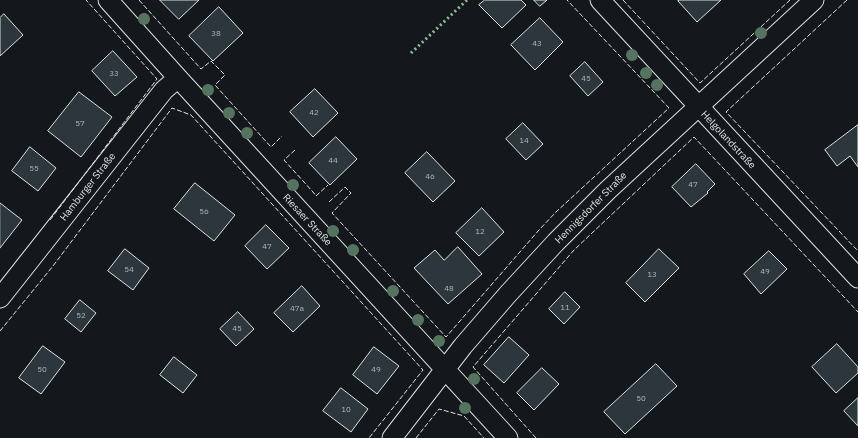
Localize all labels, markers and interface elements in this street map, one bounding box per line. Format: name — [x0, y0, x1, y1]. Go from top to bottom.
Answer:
house number: 38 — [211, 29, 221, 39]
house number: 43 — [532, 39, 542, 49]
house number: 33 — [109, 69, 119, 79]
house number: 45 — [581, 74, 591, 84]
house number: 42 — [309, 108, 319, 118]
street label: Helgolandstraße — [698, 109, 758, 171]
house number: 57 — [75, 119, 85, 129]
house number: 14 — [519, 136, 529, 146]
street label: Hamburger Straße — [58, 151, 118, 223]
house number: 44 — [328, 156, 338, 166]
house number: 55 — [29, 164, 39, 174]
street label: Hennigsdorfer Straße — [553, 170, 629, 246]
house number: 46 — [425, 172, 435, 182]
house number: 47 — [688, 180, 698, 190]
street label: Riesaer Straße — [280, 192, 334, 248]
house number: 56 — [199, 207, 209, 217]
house number: 12 — [475, 227, 485, 237]
house number: 47 — [262, 242, 272, 252]
house number: 54 — [124, 265, 134, 275]
house number: 49 — [760, 267, 770, 277]
house number: 13 — [647, 270, 657, 280]
house number: 48 — [444, 284, 454, 294]
house number: 11 — [560, 303, 570, 313]
house number: 47a — [290, 304, 304, 314]
house number: 52 — [76, 311, 86, 321]
house number: 45 — [232, 324, 242, 334]
house number: 50 — [37, 365, 47, 375]
house number: 49 — [371, 365, 381, 375]
house number: 50 — [636, 394, 646, 404]
house number: 10 — [341, 405, 351, 415]

